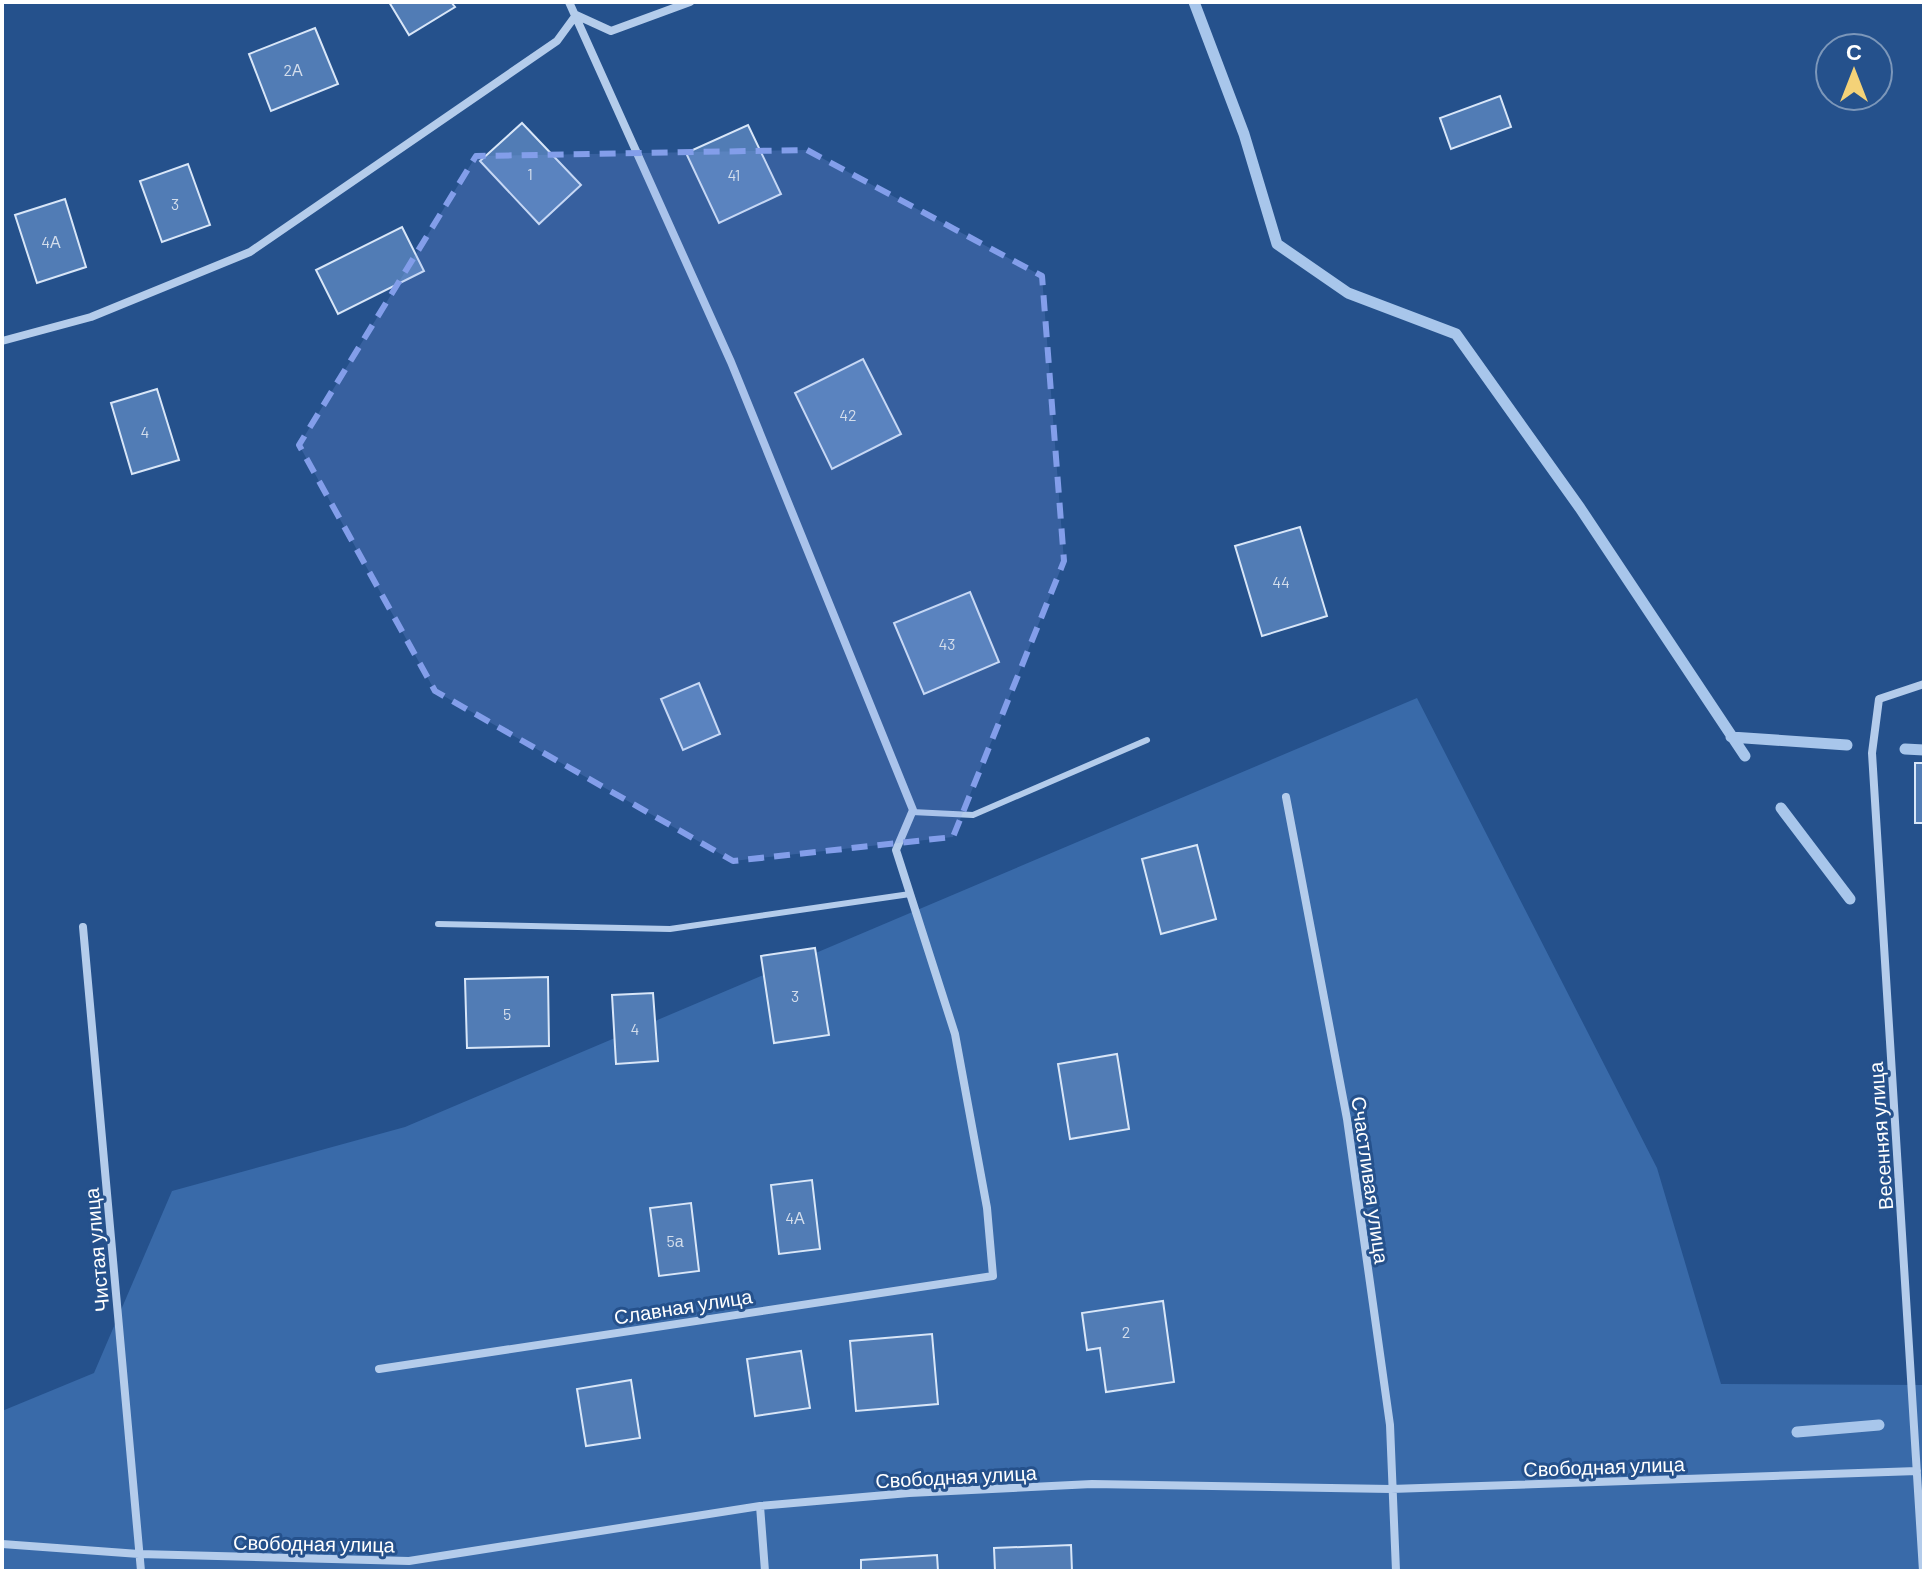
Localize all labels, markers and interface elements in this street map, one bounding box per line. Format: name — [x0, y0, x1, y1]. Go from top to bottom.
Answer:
north arrow — [1814, 32, 1894, 112]
text: С — [1846, 38, 1862, 64]
house number: 2А — [283, 60, 303, 79]
house number: 1 — [527, 164, 533, 183]
house number: 41 — [728, 165, 740, 184]
house number: 3 — [171, 194, 179, 213]
house number: 4А — [41, 232, 61, 251]
house number: 42 — [839, 405, 857, 424]
house number: 4 — [141, 422, 149, 441]
house number: 44 — [1272, 572, 1290, 591]
house number: 43 — [938, 634, 956, 653]
house number: 3 — [791, 986, 799, 1005]
house number: 5 — [503, 1004, 511, 1023]
house number: 4 — [631, 1019, 639, 1038]
street label: Весенняя улица — [1863, 1060, 1897, 1211]
street label: Счастливая улица — [1347, 1095, 1395, 1266]
street label: Чистая улица — [79, 1186, 113, 1313]
house number: 4А — [785, 1208, 805, 1227]
house number: 5а — [666, 1231, 684, 1250]
street label: Славная улица — [612, 1283, 755, 1329]
house number: 2 — [1122, 1322, 1130, 1341]
street label: Свободная улица — [1523, 1451, 1686, 1481]
street label: Свободная улица — [875, 1460, 1038, 1492]
street label: Свободная улица — [233, 1530, 396, 1556]

